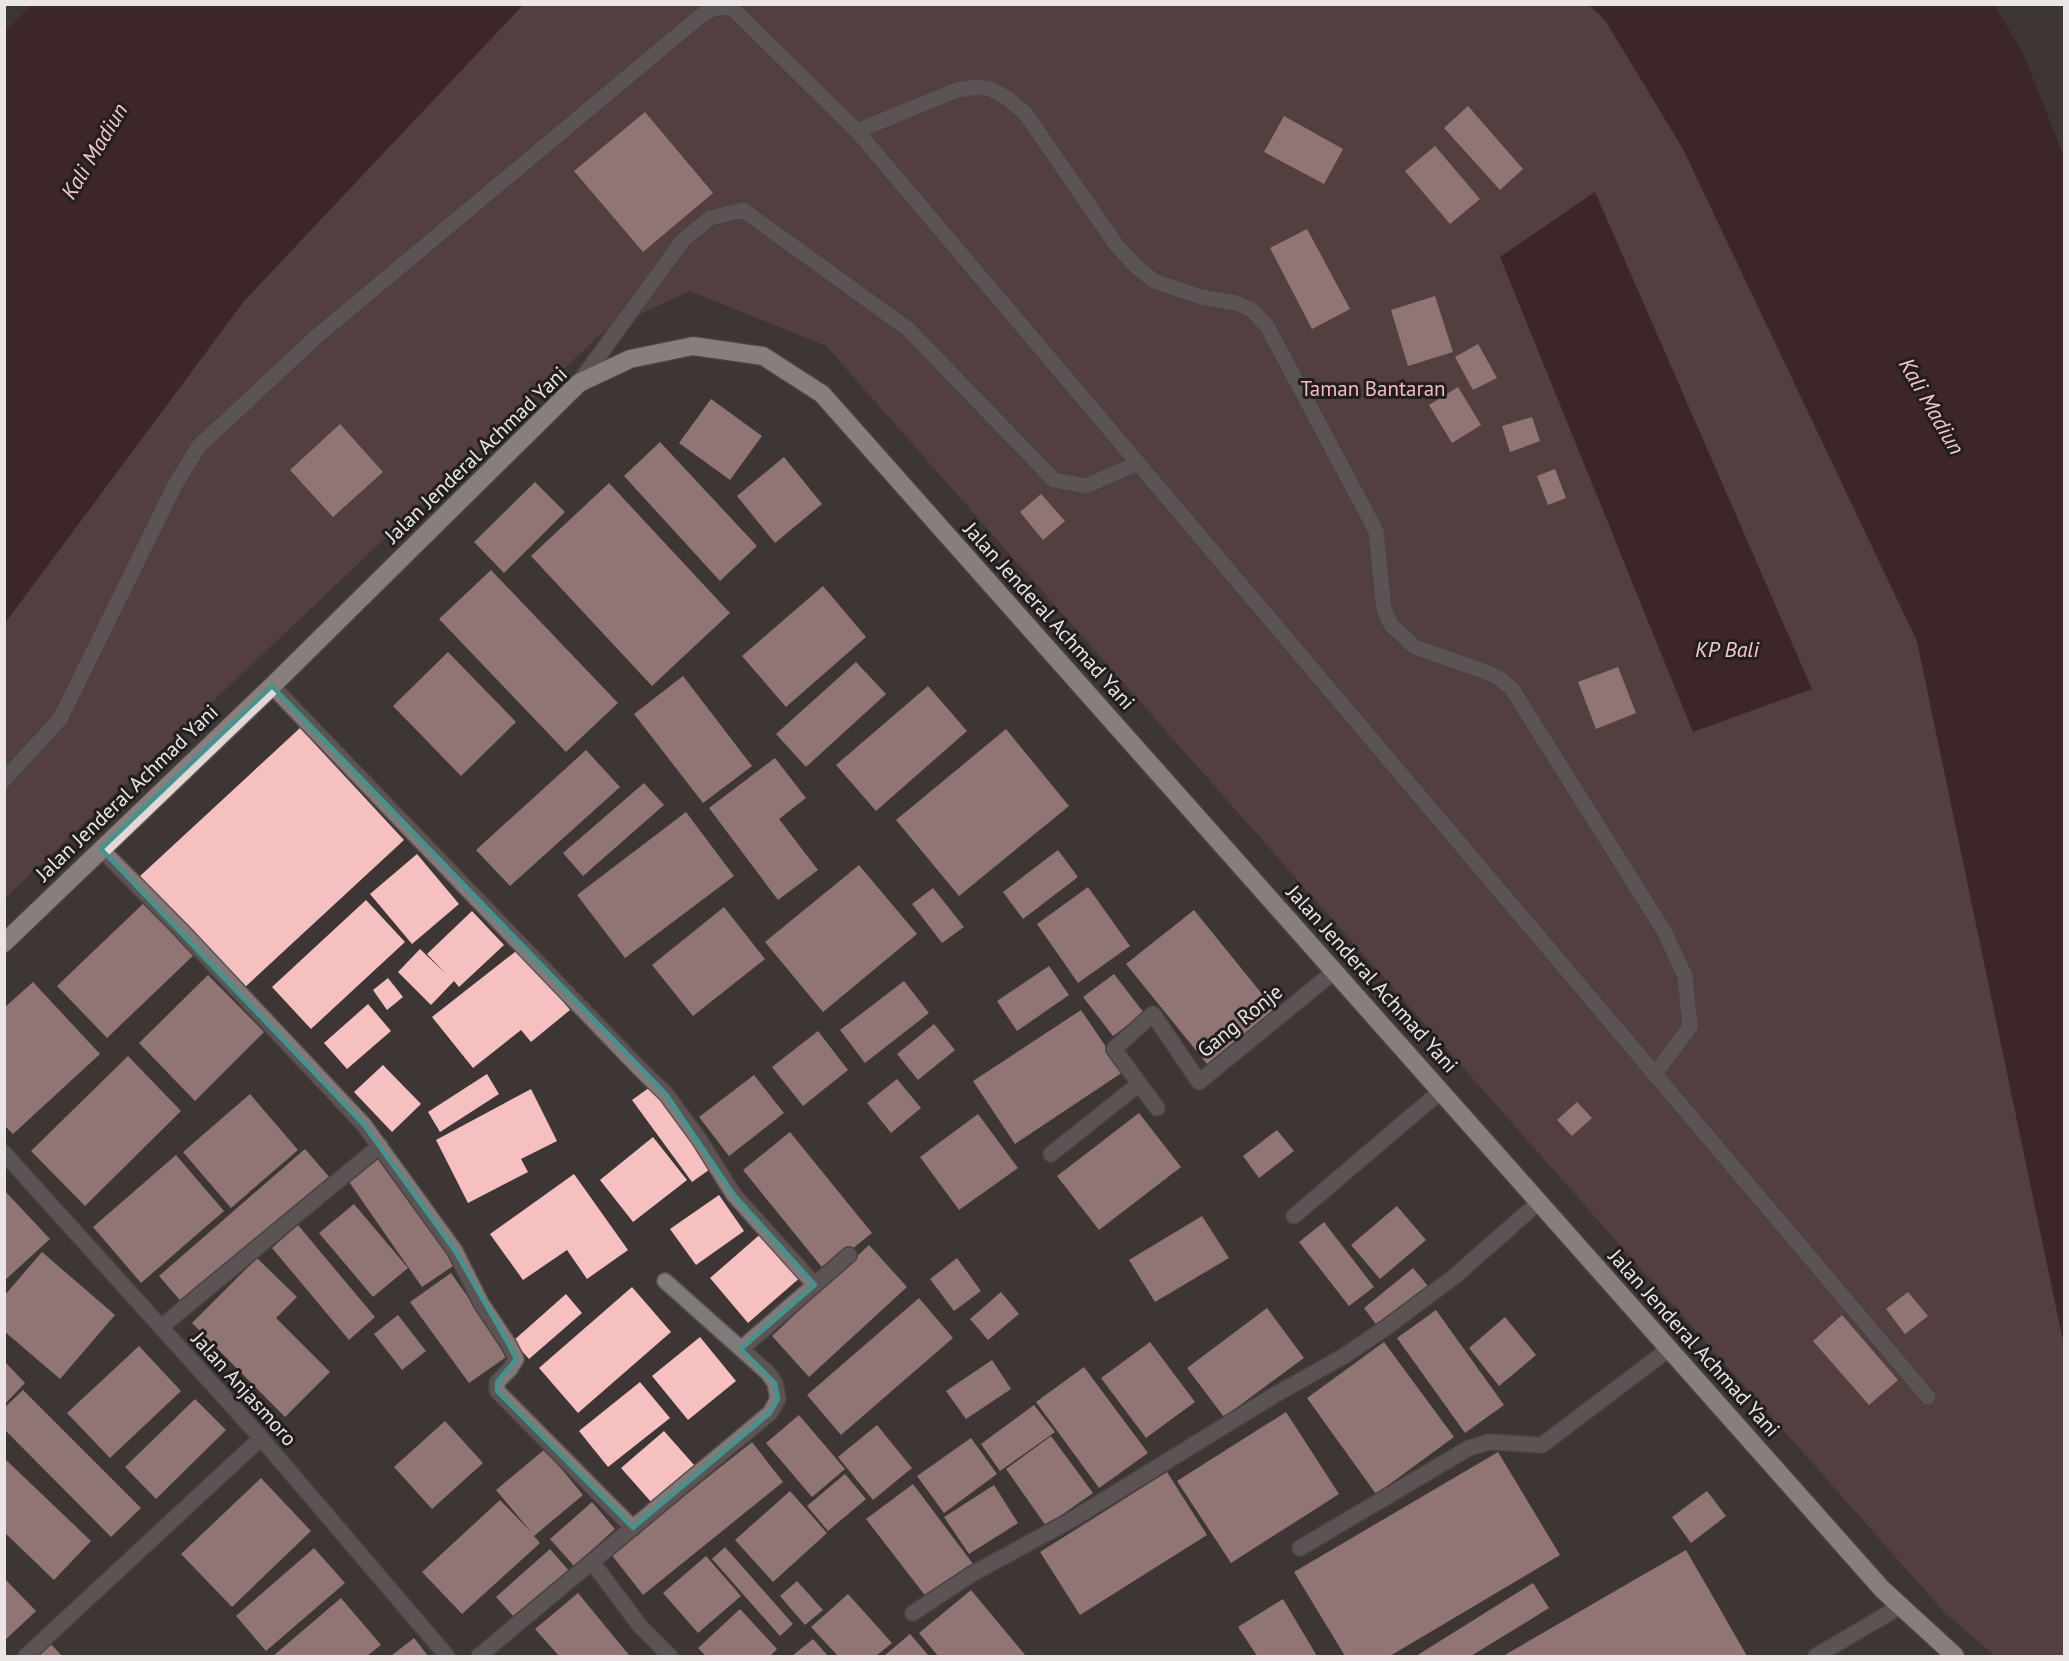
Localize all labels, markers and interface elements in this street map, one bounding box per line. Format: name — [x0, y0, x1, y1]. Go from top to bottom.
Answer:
water label: Kali Madiun — [54, 98, 134, 204]
water label: Kali Madiun — [1893, 353, 1971, 459]
street label: Jalan Jenderal Achmad Yani — [378, 360, 573, 550]
park label: Taman Bantaran — [1300, 375, 1446, 402]
street label: Jalan Jenderal Achmad Yani — [957, 515, 1141, 715]
water label: KP Bali — [1695, 635, 1760, 663]
street label: Jalan Jenderal Achmad Yani — [29, 698, 224, 888]
street label: Jalan Jenderal Achmad Yani — [1280, 878, 1464, 1078]
street label: Gang Ronje — [1191, 978, 1288, 1063]
street label: Jalan Jenderal Achmad Yani — [1602, 1242, 1786, 1442]
street label: Jalan Anjasmoro — [185, 1325, 303, 1452]

